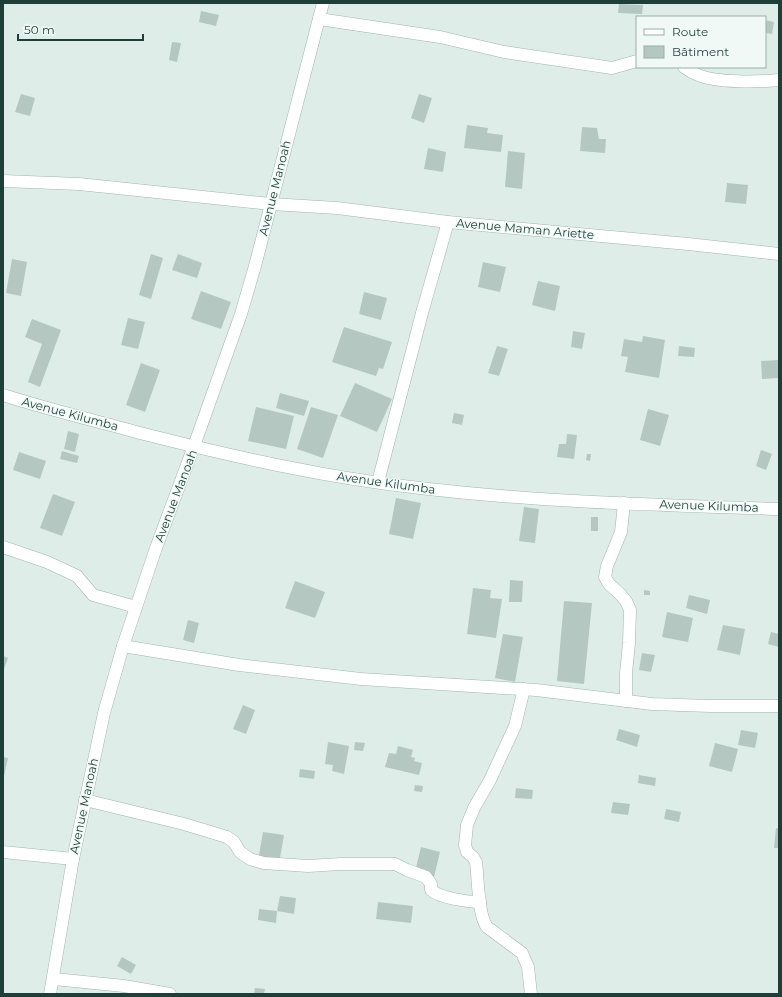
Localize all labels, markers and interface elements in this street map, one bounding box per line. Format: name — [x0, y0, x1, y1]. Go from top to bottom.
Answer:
scale bar — [18, 16, 143, 42]
legend — [636, 16, 766, 68]
text: 50 m — [24, 22, 55, 37]
text: Route — [672, 24, 708, 39]
text: Bâtiment — [672, 44, 729, 59]
street label: Avenue Manoah — [255, 139, 294, 237]
street label: Avenue Maman Ariette — [455, 215, 595, 242]
street label: Avenue Kilumba — [20, 393, 120, 434]
street label: Avenue Manoah — [151, 447, 200, 544]
street label: Avenue Kilumba — [336, 468, 436, 497]
street label: Avenue Kilumba — [659, 496, 759, 515]
street label: Avenue Manoah — [66, 757, 101, 855]

